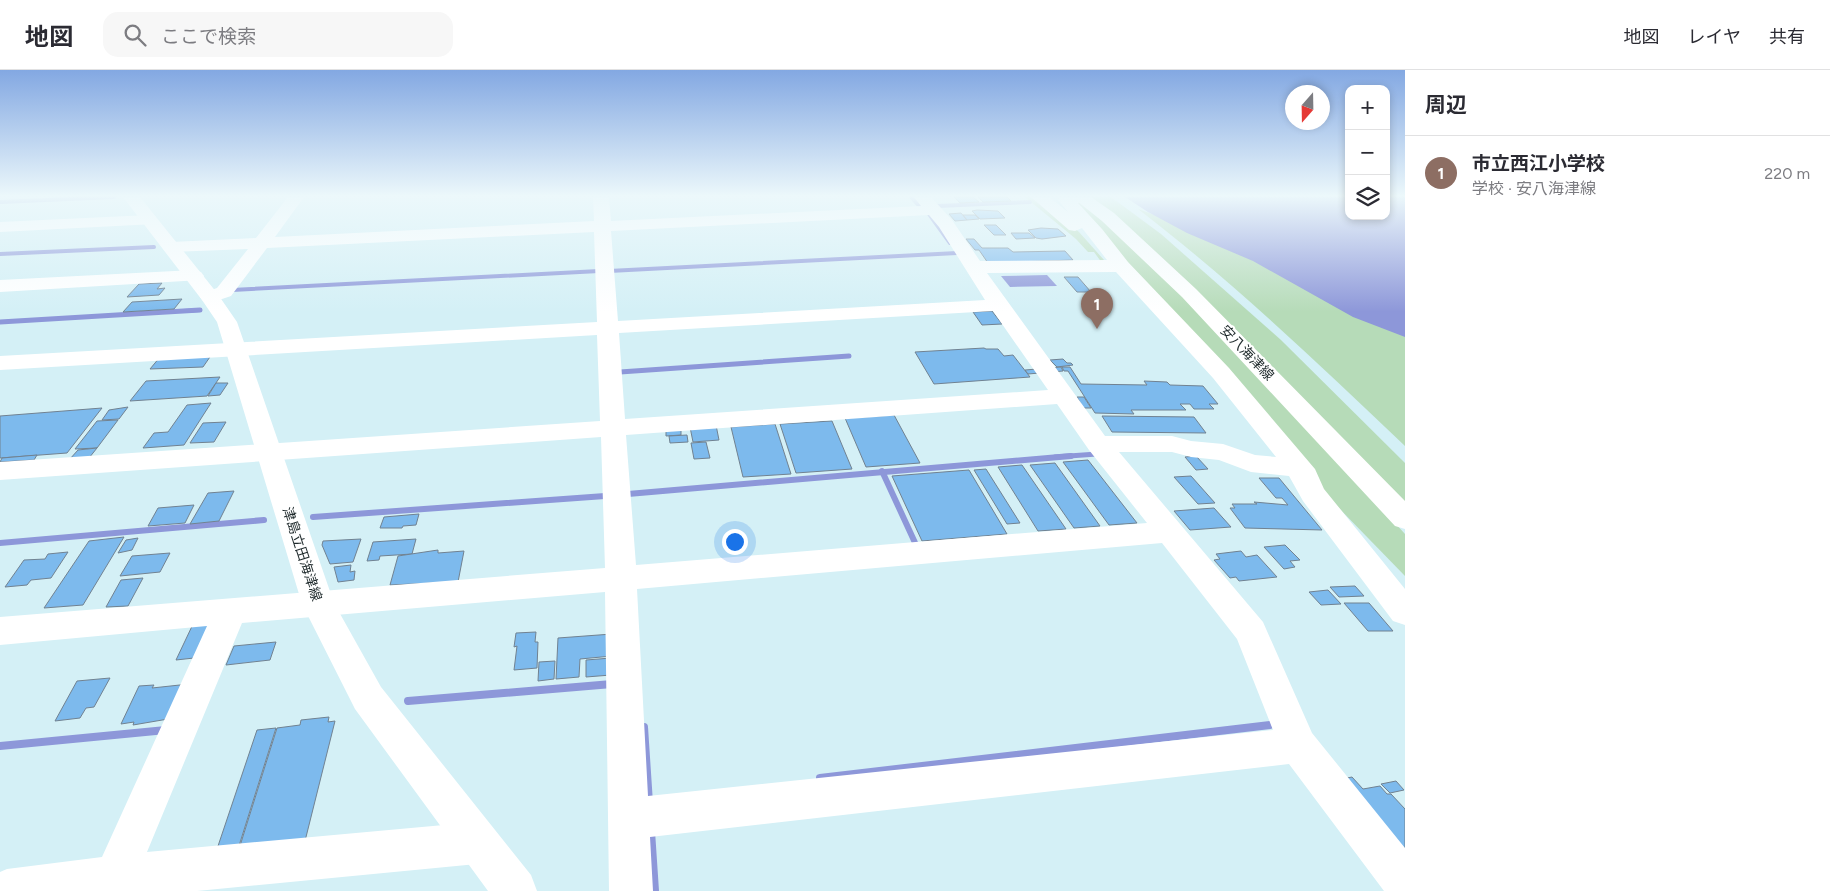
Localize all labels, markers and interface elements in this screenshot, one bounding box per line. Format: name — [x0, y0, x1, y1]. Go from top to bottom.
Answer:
search box — [103, 12, 453, 57]
icon: search — [121, 21, 149, 49]
text: 地図 — [25, 22, 73, 51]
text: ここで検索 — [161, 25, 256, 48]
text: 地図 — [1624, 26, 1660, 48]
text: レイヤ — [1688, 26, 1741, 48]
text: 共有 — [1769, 26, 1805, 48]
north arrow — [1285, 85, 1330, 130]
map controls — [1345, 85, 1390, 220]
button: + — [1345, 85, 1390, 130]
text: 周辺 — [1425, 92, 1467, 117]
button: − — [1345, 130, 1390, 175]
text: 市立西江小学校 — [1472, 152, 1605, 175]
text: 1 — [1438, 164, 1444, 183]
text: 220 m — [1764, 164, 1810, 183]
button: layers — [1345, 175, 1390, 220]
text: 学校 · 安八海津線 — [1472, 179, 1596, 198]
pin: 1 — [1081, 288, 1113, 329]
street label: 安八海津線 — [1217, 322, 1277, 384]
street label: 津島立田海津線 — [279, 505, 325, 603]
your location — [722, 529, 748, 555]

